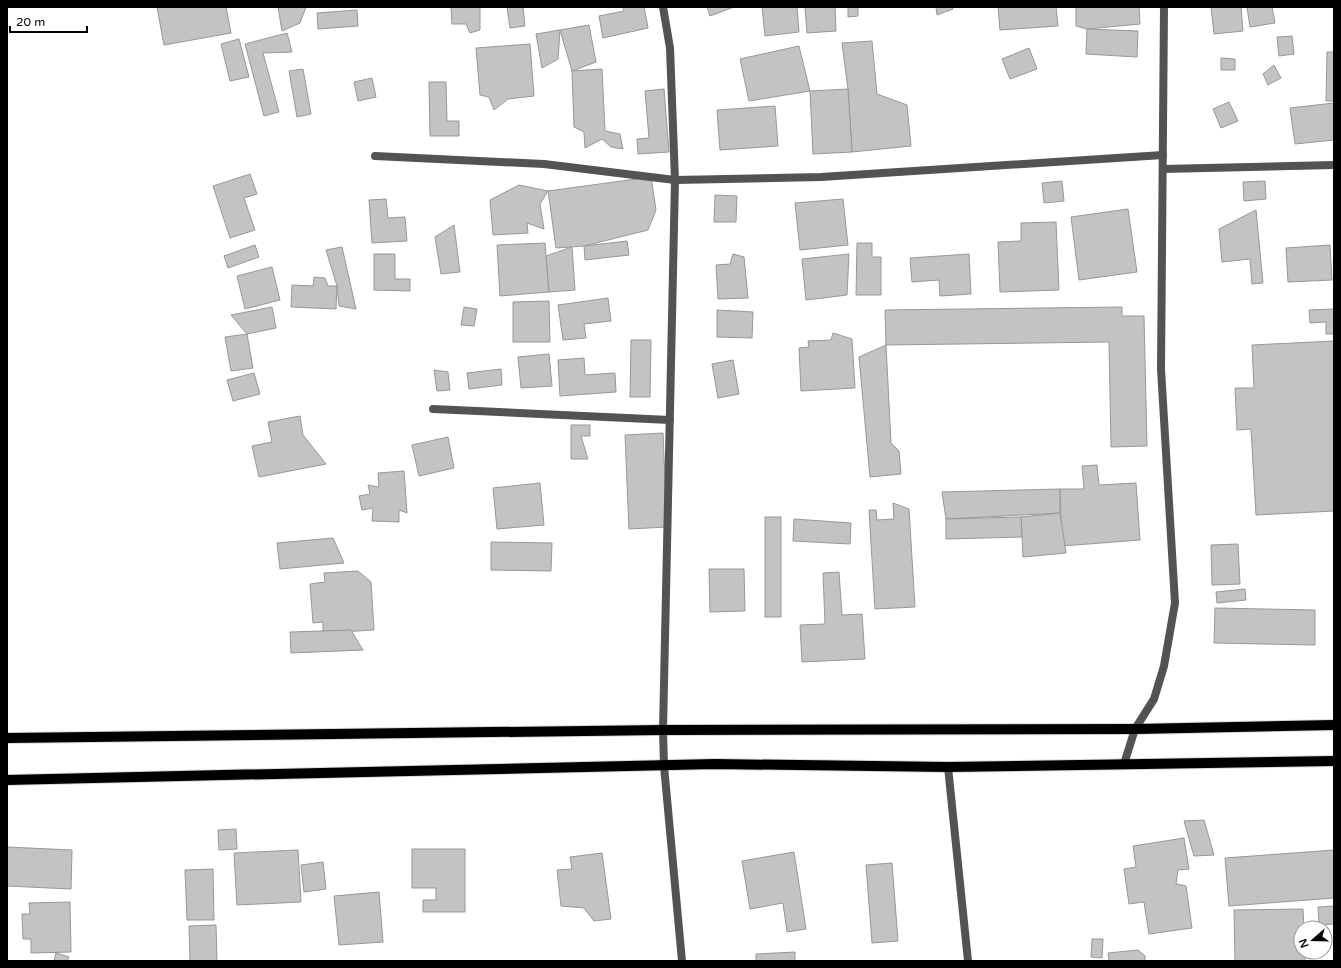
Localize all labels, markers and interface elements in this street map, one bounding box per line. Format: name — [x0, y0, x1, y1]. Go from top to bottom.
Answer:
scale bar — [10, 8, 87, 34]
text: 20 m — [16, 15, 45, 29]
north arrow — [1293, 920, 1333, 960]
text: N — [1296, 937, 1312, 950]

